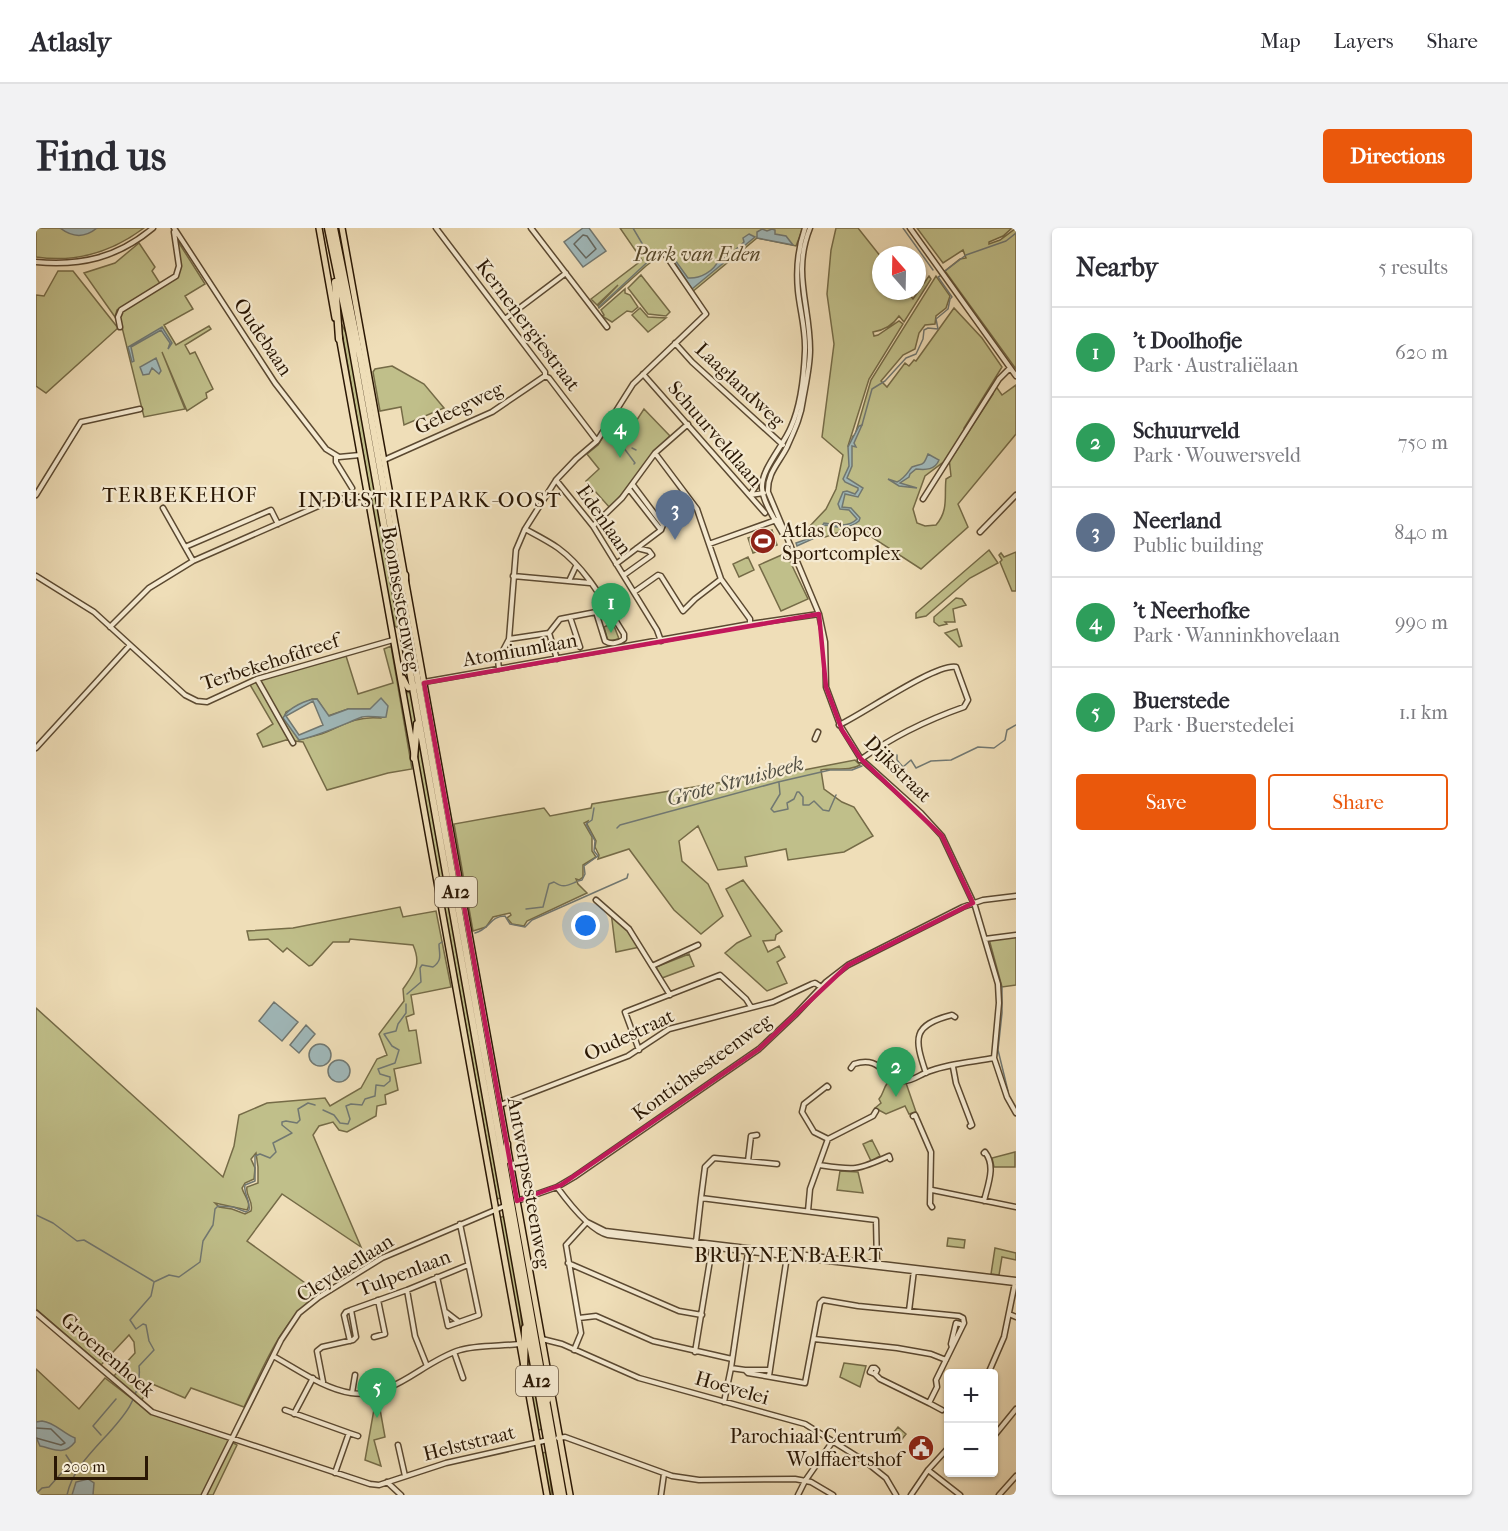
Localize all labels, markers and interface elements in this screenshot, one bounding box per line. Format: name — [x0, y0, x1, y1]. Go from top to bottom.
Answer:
text: Atlasly — [30, 25, 111, 58]
text: Map — [1260, 29, 1301, 53]
text: Layers — [1334, 29, 1393, 53]
text: Share — [1426, 29, 1478, 53]
button: Directions — [1323, 129, 1472, 183]
text: Find us — [36, 132, 166, 181]
park label: Park van Eden — [633, 243, 760, 266]
north arrow — [872, 246, 926, 300]
text: Nearby — [1076, 252, 1158, 283]
street label: Kernenergiestraat — [471, 255, 585, 395]
text: 5 results — [1378, 256, 1448, 279]
street label: Oudebaan — [229, 294, 297, 380]
text: 't Doolhofje — [1133, 328, 1242, 354]
street label: Laaglandweg — [691, 338, 790, 432]
text: 1 — [1092, 341, 1099, 364]
text: 620 m — [1395, 341, 1448, 364]
text: Park · Australiëlaan — [1133, 354, 1298, 377]
street label: Schuurveldlaan — [663, 376, 767, 492]
street label: Geleegweg — [411, 377, 507, 439]
pin: 4 — [600, 408, 640, 458]
text: Schuurveld — [1133, 418, 1240, 444]
text: 2 — [1090, 431, 1101, 454]
text: 750 m — [1398, 431, 1448, 454]
text: Park · Wouwersveld — [1133, 444, 1301, 467]
street label: Edenlaan — [572, 481, 637, 560]
district label: TERBEKEHOF — [102, 483, 258, 507]
district label: INDUSTRIEPARK-OOST — [298, 488, 562, 512]
pin: 3 — [656, 490, 694, 540]
text: Neerland — [1133, 508, 1221, 534]
place label: Atlas Copco Sportcomplex — [781, 519, 901, 565]
text: 3 — [1091, 521, 1100, 544]
text: 840 m — [1394, 521, 1448, 544]
street label: Boomsesteenweg — [377, 524, 425, 674]
sports icon: Atlas Copco Sportcomplex — [748, 526, 778, 556]
text: Public building — [1133, 534, 1263, 557]
pin: 1 — [592, 584, 630, 633]
text: 't Neerhofke — [1133, 598, 1250, 624]
text: 4 — [1090, 611, 1101, 634]
text: 990 m — [1395, 611, 1448, 634]
text: Park · Wanninkhovelaan — [1133, 624, 1340, 647]
street label: Terbekehofdreef — [198, 628, 346, 695]
street label: Atomiumlaan — [460, 629, 579, 672]
text: Buerstede — [1133, 688, 1230, 714]
text: 5 — [1091, 701, 1100, 724]
text: 1.1 km — [1399, 701, 1448, 724]
text: Park · Buerstedelei — [1133, 714, 1294, 737]
street label: Dijkstraat — [860, 731, 936, 807]
water label: Grote Struisbeek — [664, 751, 806, 811]
button: Save — [1076, 774, 1256, 830]
button: Share — [1268, 774, 1448, 830]
road number: A12 — [435, 877, 477, 907]
your location — [571, 911, 600, 940]
street label: Oudestraat — [580, 1004, 678, 1066]
street label: Kontichsesteenweg — [628, 1009, 776, 1125]
pin: 2 — [876, 1048, 916, 1097]
street label: Antwerpsesteenweg — [502, 1094, 555, 1271]
street label: Cleydaellaan — [292, 1229, 398, 1307]
district label: BRUYNENBAERT — [694, 1243, 884, 1267]
street label: Tulpenlaan — [354, 1245, 454, 1301]
street label: Groenenhoek — [56, 1308, 160, 1403]
road number: A12 — [516, 1366, 558, 1396]
street label: Hoevelei — [692, 1366, 772, 1410]
pin: 5 — [358, 1368, 396, 1418]
map controls — [944, 1369, 998, 1477]
button: + — [944, 1369, 998, 1423]
street label: Helststraat — [421, 1420, 517, 1466]
button: − — [944, 1423, 998, 1477]
place label: Parochiaal Centrum Wolffaertshof — [730, 1425, 906, 1471]
public building icon: Parochiaal Centrum Wolffaertshof — [906, 1433, 936, 1463]
scale bar — [54, 1453, 148, 1480]
text: 200 m — [63, 1457, 106, 1476]

